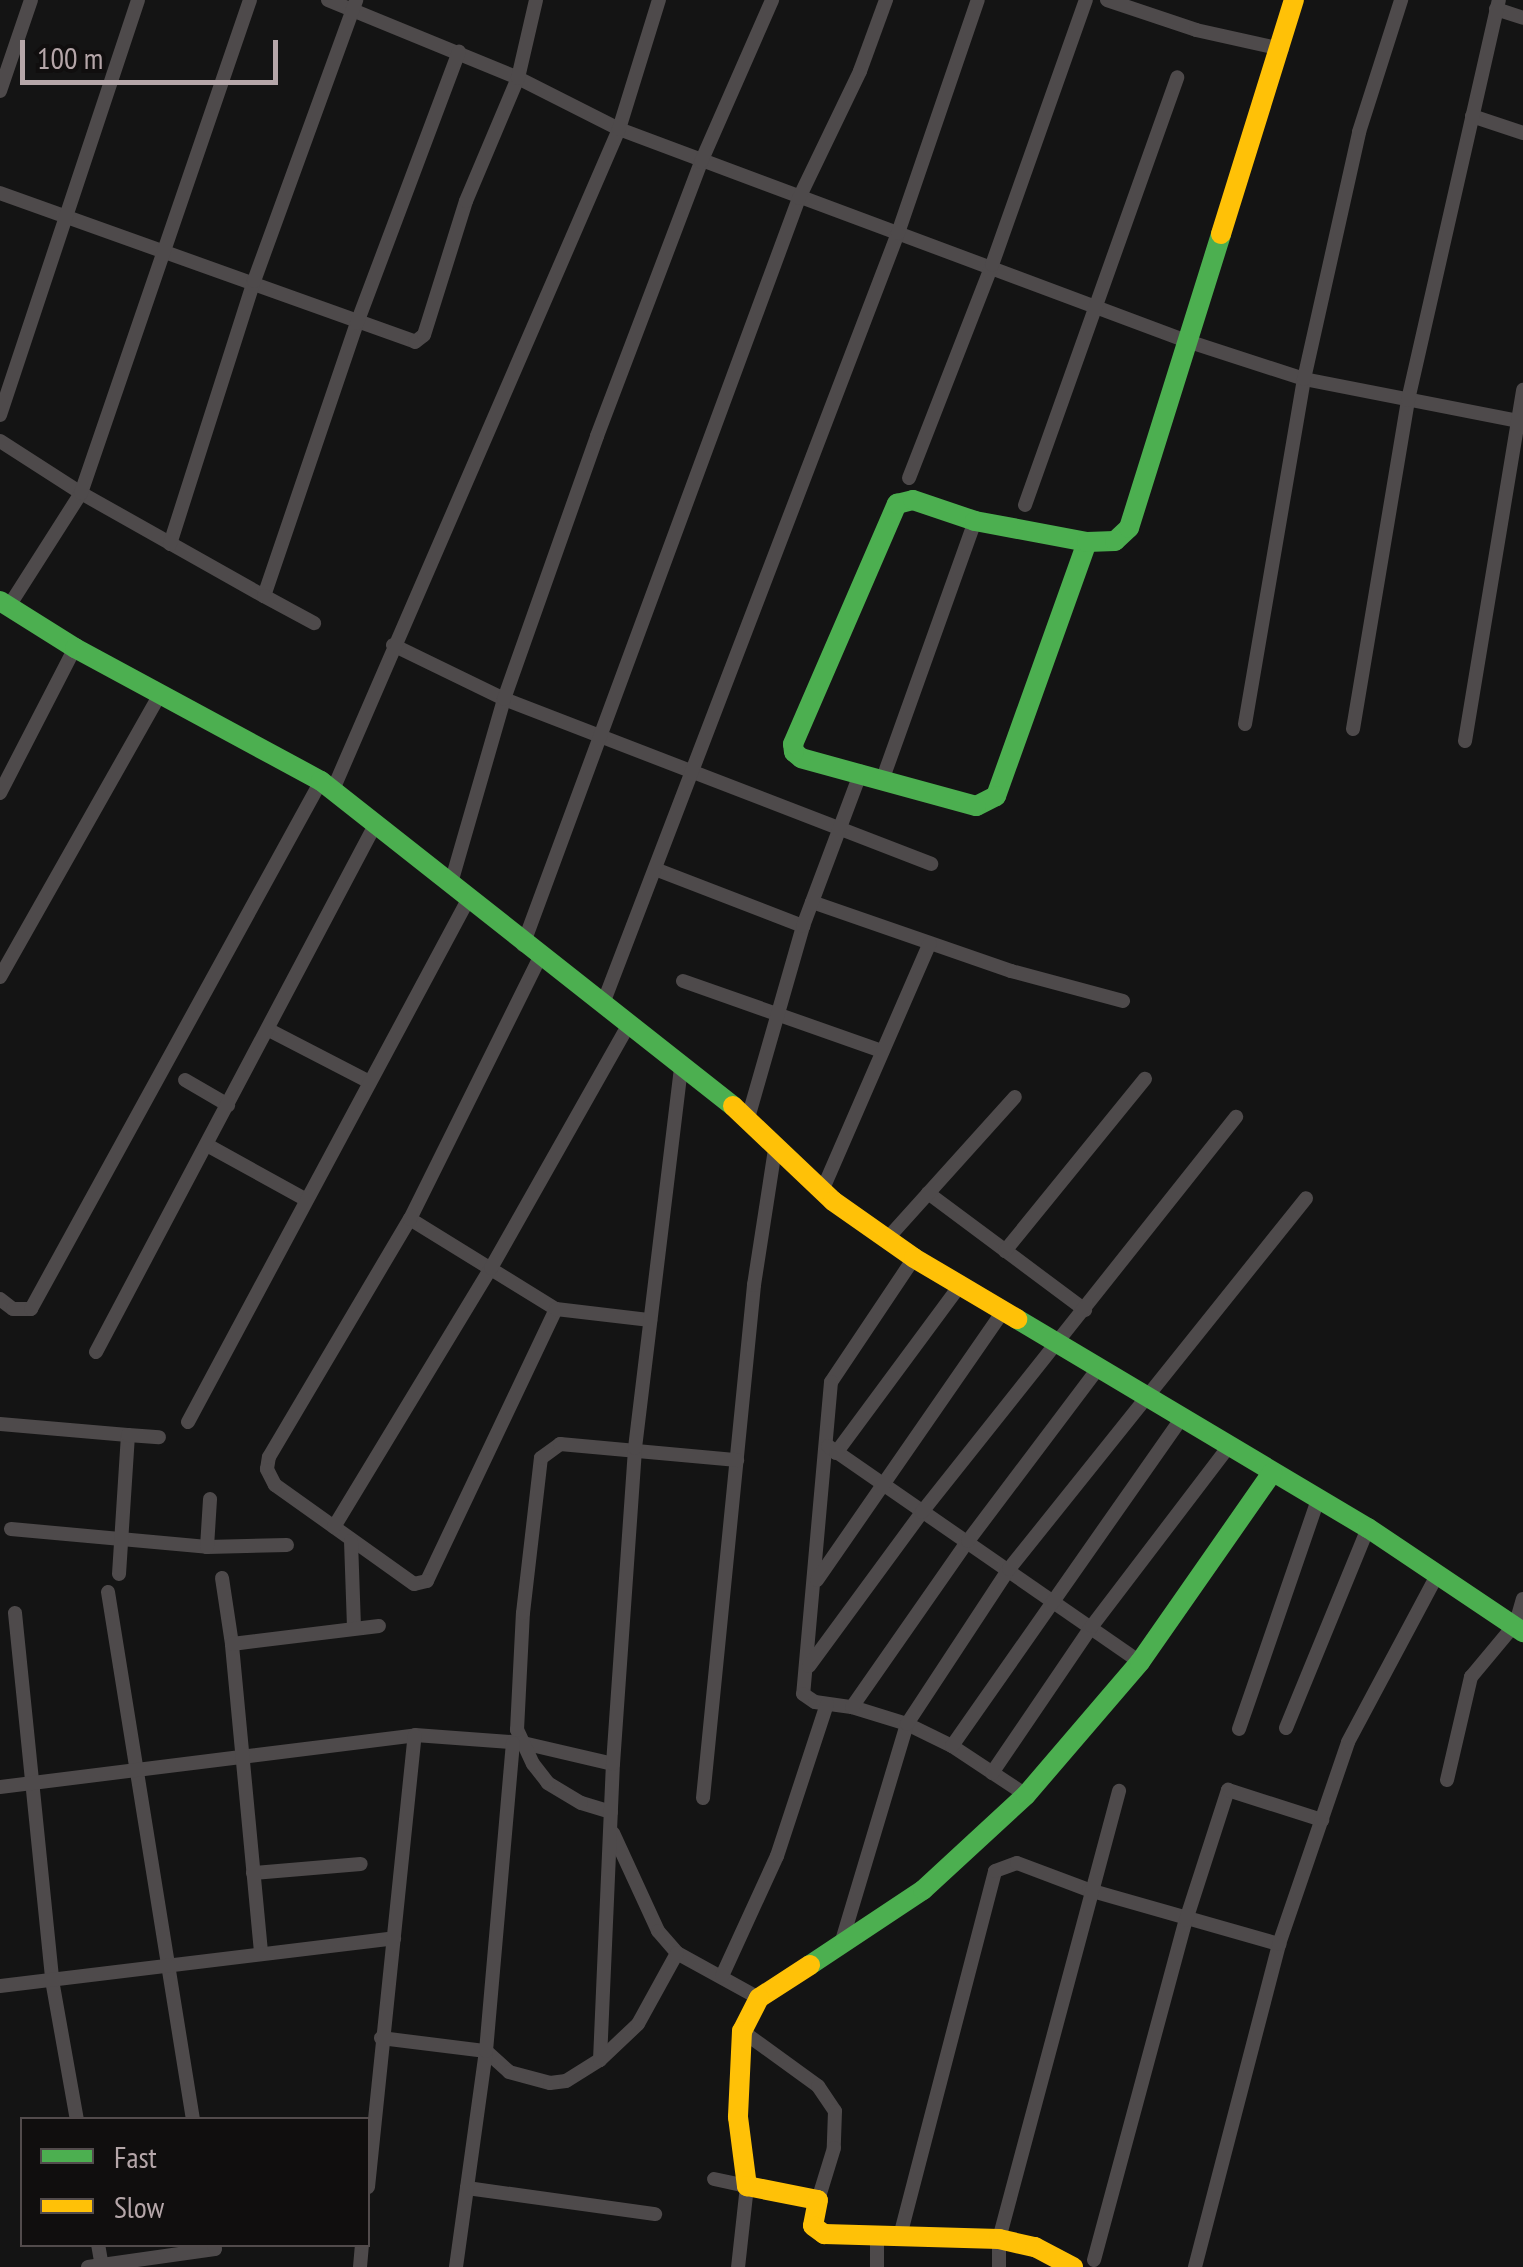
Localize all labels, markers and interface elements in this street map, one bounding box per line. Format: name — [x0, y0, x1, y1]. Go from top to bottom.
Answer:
scale bar — [25, 20, 282, 82]
text: 100 m — [37, 38, 103, 77]
legend — [20, 2117, 370, 2247]
text: Fast — [114, 2137, 157, 2176]
text: Slow — [114, 2187, 164, 2226]

